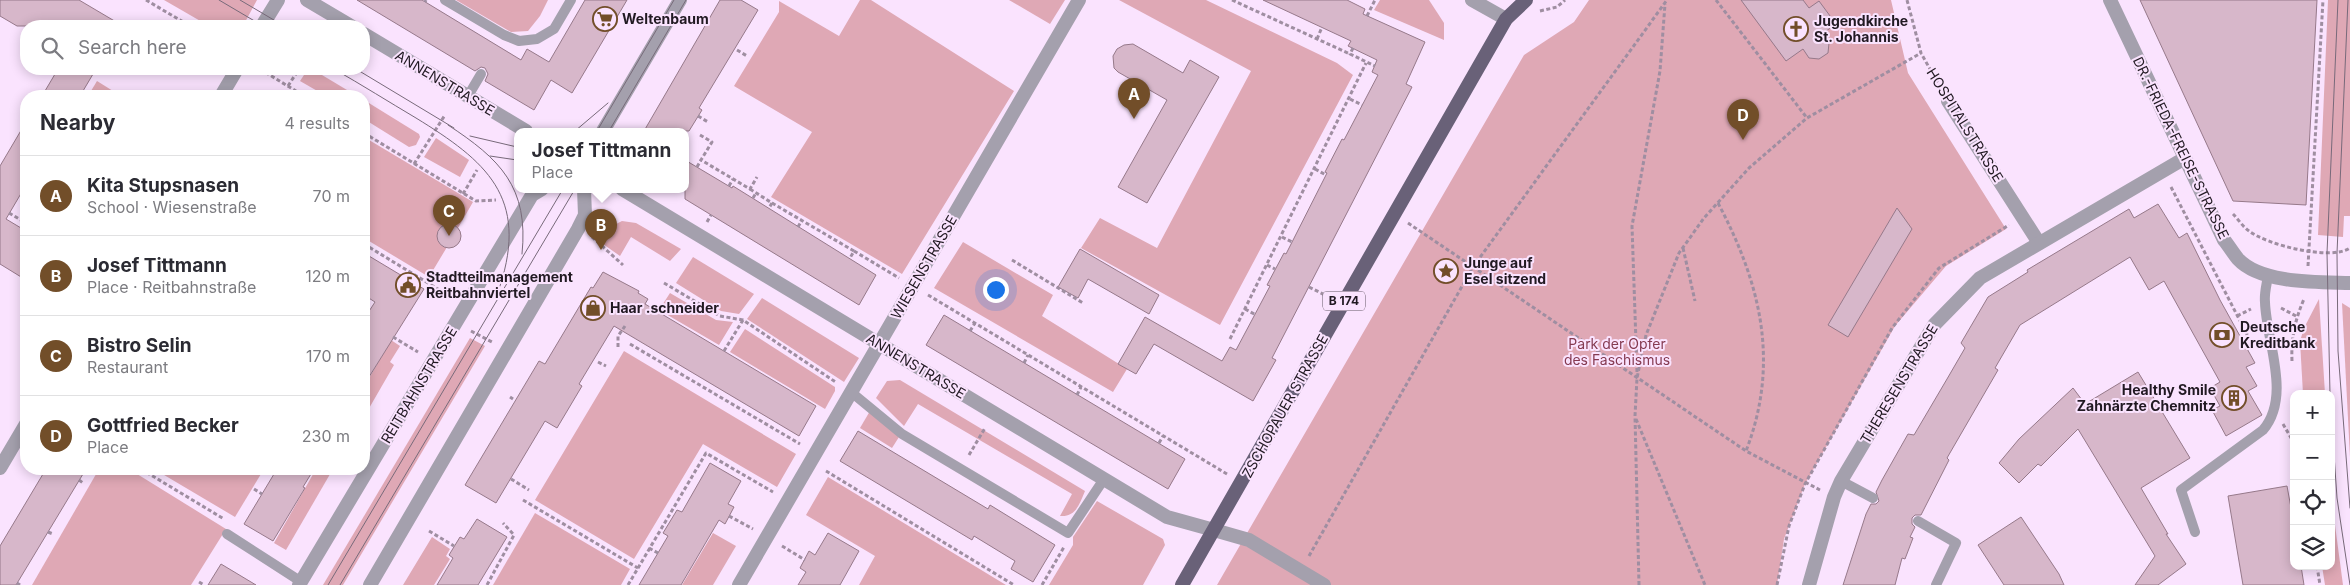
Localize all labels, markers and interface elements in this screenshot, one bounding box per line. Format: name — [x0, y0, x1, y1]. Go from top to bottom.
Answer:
supermarket icon: Weltenbaum — [592, 6, 618, 32]
place label: Weltenbaum — [622, 10, 709, 27]
place label: Jugendkirche St. Johannis — [1814, 12, 1908, 45]
church icon: Jugendkirche St. Johannis — [1783, 16, 1809, 42]
search box — [20, 20, 370, 75]
icon: search — [38, 34, 66, 62]
text: Search here — [78, 36, 187, 59]
street label: ANNENSTRASSE — [393, 46, 498, 119]
street label: DR.-FRIEDA-FREISE-STRASSE — [2130, 54, 2233, 242]
street label: HOSPITALSTRASSE — [1923, 65, 2007, 185]
pin: A — [1118, 78, 1150, 119]
pin: D — [1727, 99, 1759, 140]
text: Nearby — [40, 110, 115, 135]
text: 4 results — [285, 113, 350, 133]
popup — [514, 128, 689, 193]
text: Josef Tittmann — [532, 139, 671, 162]
text: Place — [532, 162, 573, 182]
text: Kita Stupsnasen — [87, 174, 239, 197]
text: A — [50, 186, 62, 206]
text: 70 m — [313, 186, 350, 206]
pin: C — [433, 195, 465, 236]
text: School · Wiesenstraße — [87, 197, 257, 217]
pin: B — [585, 209, 617, 250]
street label: WIESENSTRASSE — [887, 212, 960, 322]
text: Josef Tittmann — [87, 254, 227, 277]
place label: Junge auf Esel sitzend — [1464, 254, 1546, 287]
place icon: Junge auf Esel sitzend — [1433, 258, 1459, 284]
text: B — [51, 266, 61, 286]
text: 120 m — [305, 266, 350, 286]
place label: Stadtteilmanagement Reitbahnviertel — [426, 268, 573, 301]
public building icon: Stadtteilmanagement Reitbahnviertel — [395, 272, 421, 298]
text: Place · Reitbahnstraße — [87, 277, 256, 297]
your location — [983, 277, 1009, 303]
road number: B 174 — [1323, 292, 1365, 310]
shop icon: Haar .schneider — [580, 295, 606, 321]
place label: Haar .schneider — [610, 299, 719, 316]
place label: Deutsche Kreditbank — [2240, 318, 2316, 351]
street label: THERESENSTRASSE — [1856, 321, 1941, 447]
bank icon: Deutsche Kreditbank — [2209, 322, 2235, 348]
street label: REITBAHNSTRASSE — [377, 323, 460, 446]
street label: ANNENSTRASSE — [864, 329, 969, 402]
street label: ZSCHOPAUER STRASSE — [1238, 331, 1331, 480]
text: Bistro Selin — [87, 334, 192, 357]
park label: Park der Opfer des Faschismus — [1564, 335, 1670, 368]
text: C — [50, 346, 62, 366]
text: 170 m — [306, 346, 350, 366]
text: Restaurant — [87, 357, 168, 377]
place label: Healthy Smile Zahnärzte Chemnitz — [2077, 381, 2216, 414]
building icon: Healthy Smile Zahnärzte Chemnitz — [2221, 385, 2247, 411]
map controls — [2290, 390, 2335, 570]
button: + — [2290, 390, 2335, 435]
text: Gottfried Becker — [87, 414, 239, 437]
text: D — [50, 426, 62, 446]
text: 230 m — [302, 426, 350, 446]
button: − — [2290, 435, 2335, 480]
text: Place — [87, 437, 129, 457]
button: locate — [2290, 480, 2335, 525]
button: layers — [2290, 525, 2335, 570]

